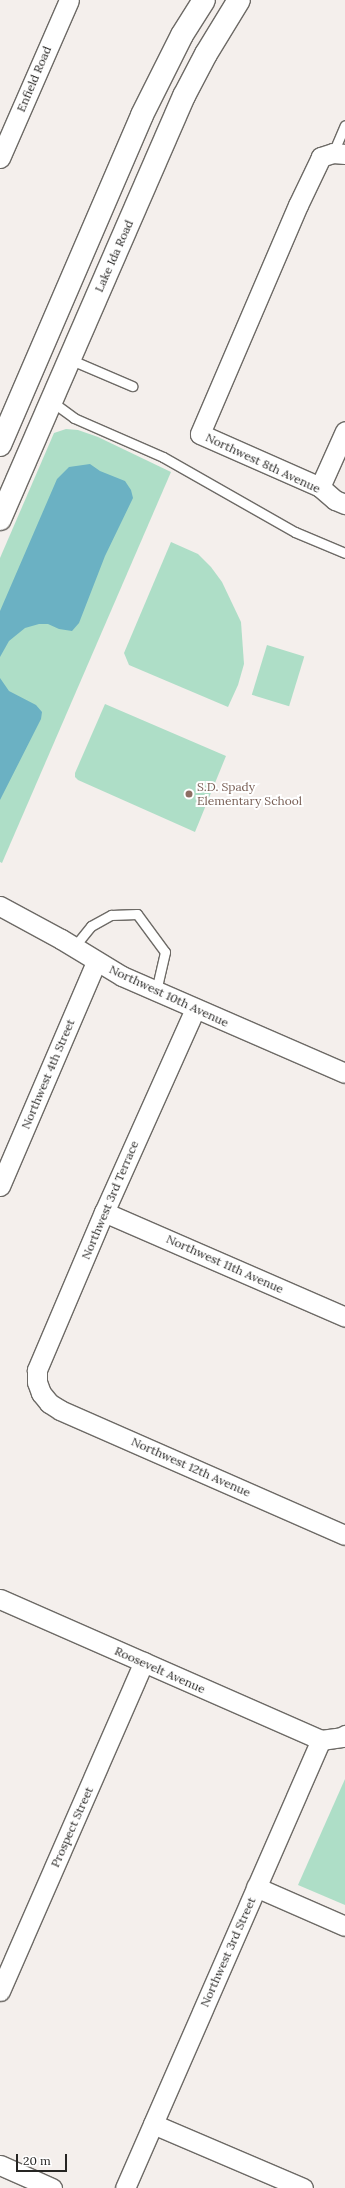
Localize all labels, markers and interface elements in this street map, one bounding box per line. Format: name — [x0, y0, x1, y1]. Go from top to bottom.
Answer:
street label: Enfield Road — [14, 44, 54, 114]
street label: Lake Ida Road — [92, 218, 136, 294]
street label: Northwest 8th Avenue — [203, 430, 323, 496]
place label: S.D. Spady Elementary School — [197, 780, 302, 808]
marker: S.D. Spady Elementary School — [184, 789, 194, 799]
street label: Northwest 10th Avenue — [107, 962, 231, 1030]
street label: Northwest 4th Street — [18, 1017, 78, 1131]
street label: Northwest 3rd Terrace — [78, 1139, 142, 1261]
street label: Northwest 11th Avenue — [164, 1232, 286, 1296]
street label: Northwest 12th Avenue — [129, 1434, 253, 1500]
street label: Roosevelt Avenue — [112, 1644, 208, 1696]
street label: Prospect Street — [48, 1784, 96, 1870]
street label: Northwest 3rd Street — [197, 1895, 259, 2009]
scale bar — [18, 2146, 69, 2172]
text: 20 m — [23, 2153, 51, 2168]

